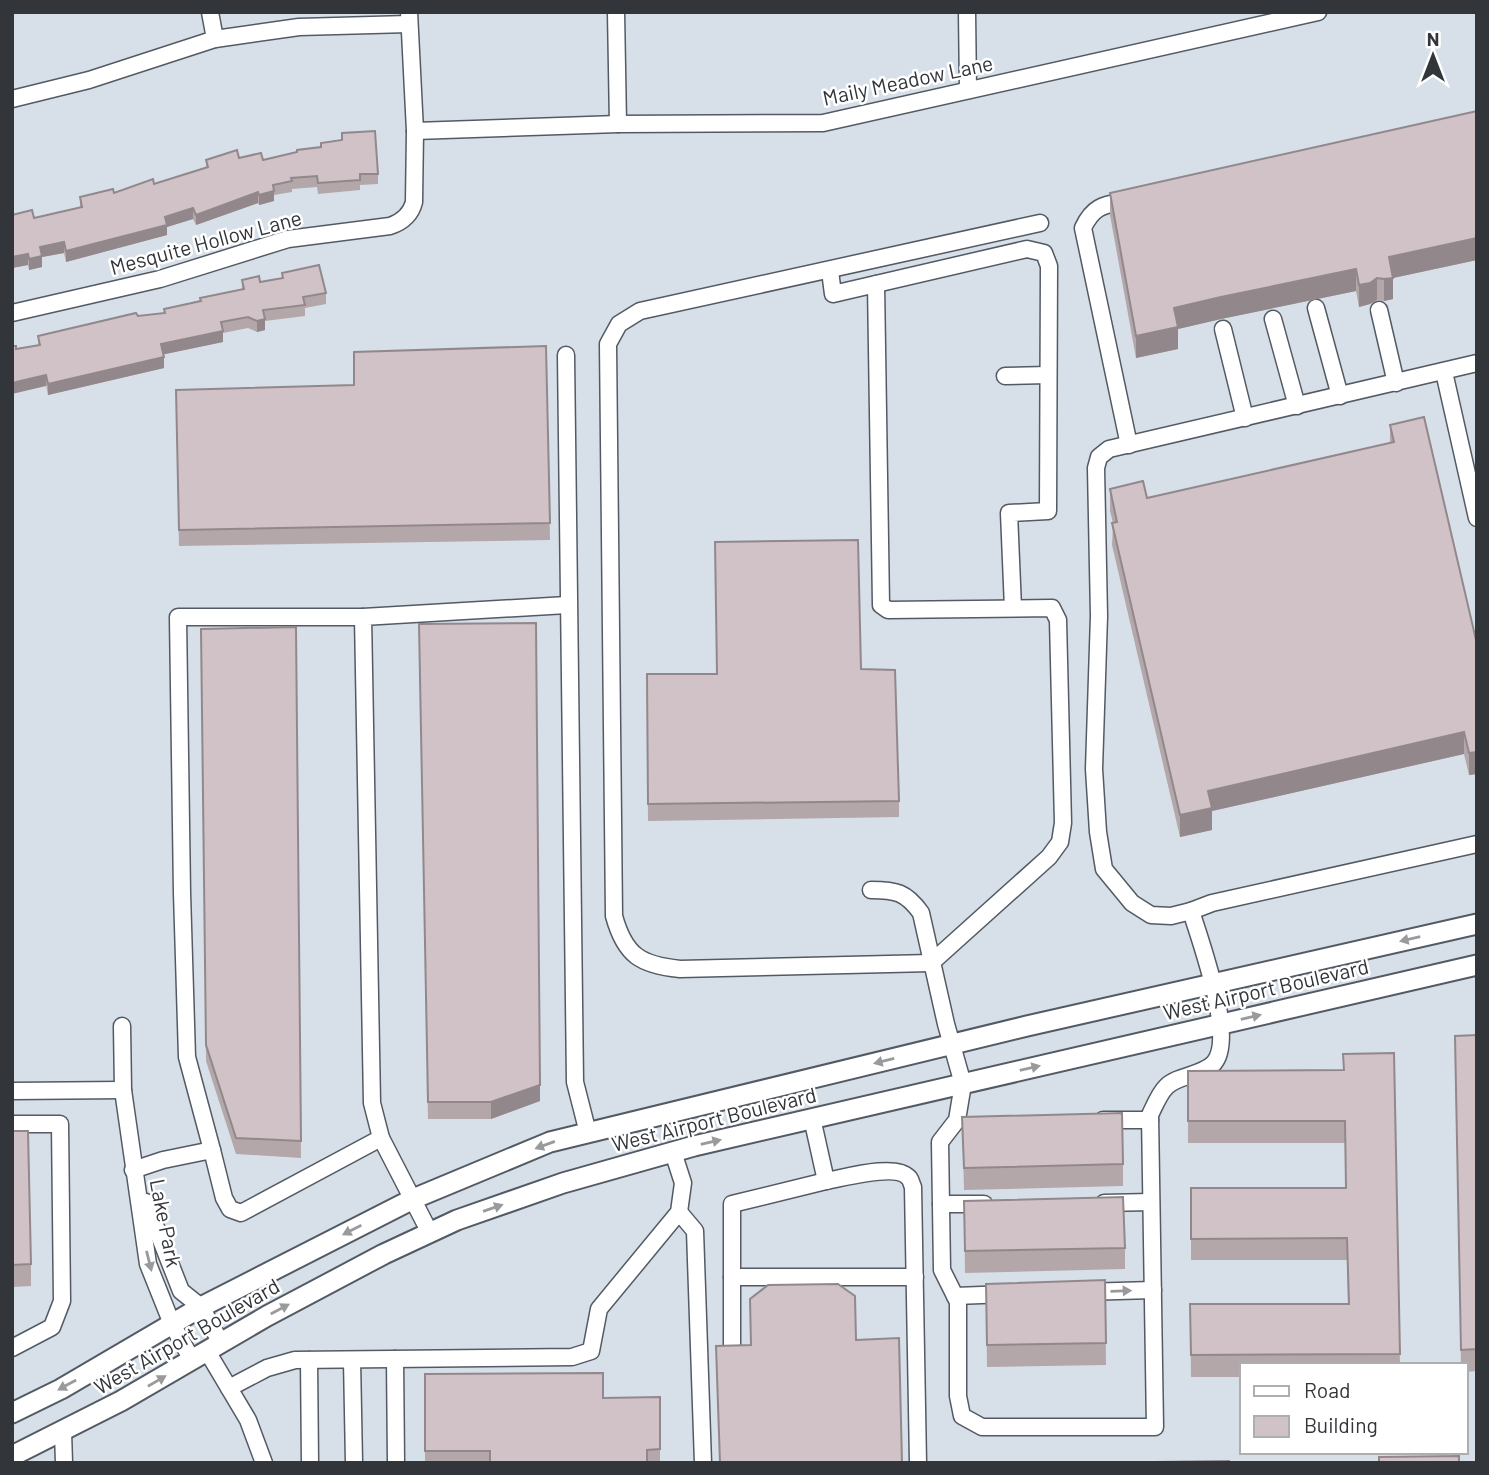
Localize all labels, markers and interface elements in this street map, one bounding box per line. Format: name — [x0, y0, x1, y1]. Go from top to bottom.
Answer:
north arrow — [1398, 21, 1468, 91]
text: N — [1427, 27, 1439, 50]
street label: Maily Meadow Lane — [820, 49, 995, 110]
street label: Mesquite Hollow Lane — [107, 204, 304, 279]
one-way arrow — [1399, 933, 1421, 944]
street label: West Airport Boulevard — [1161, 953, 1371, 1024]
one-way arrow — [1240, 1011, 1262, 1022]
one-way arrow — [873, 1056, 895, 1067]
one-way arrow — [1019, 1063, 1041, 1074]
street label: West Airport Boulevard — [609, 1081, 818, 1156]
one-way arrow — [700, 1136, 722, 1147]
one-way arrow — [534, 1140, 555, 1151]
street label: Lake Park — [146, 1176, 187, 1269]
one-way arrow — [483, 1202, 504, 1213]
one-way arrow — [342, 1223, 362, 1235]
one-way arrow — [144, 1250, 155, 1272]
street label: West Airport Boulevard — [89, 1272, 283, 1399]
one-way arrow — [1110, 1286, 1132, 1297]
one-way arrow — [271, 1303, 290, 1315]
legend — [1240, 1363, 1468, 1454]
one-way arrow — [147, 1374, 166, 1387]
text: Road — [1304, 1377, 1350, 1402]
one-way arrow — [57, 1379, 76, 1391]
text: Building — [1304, 1412, 1378, 1437]

